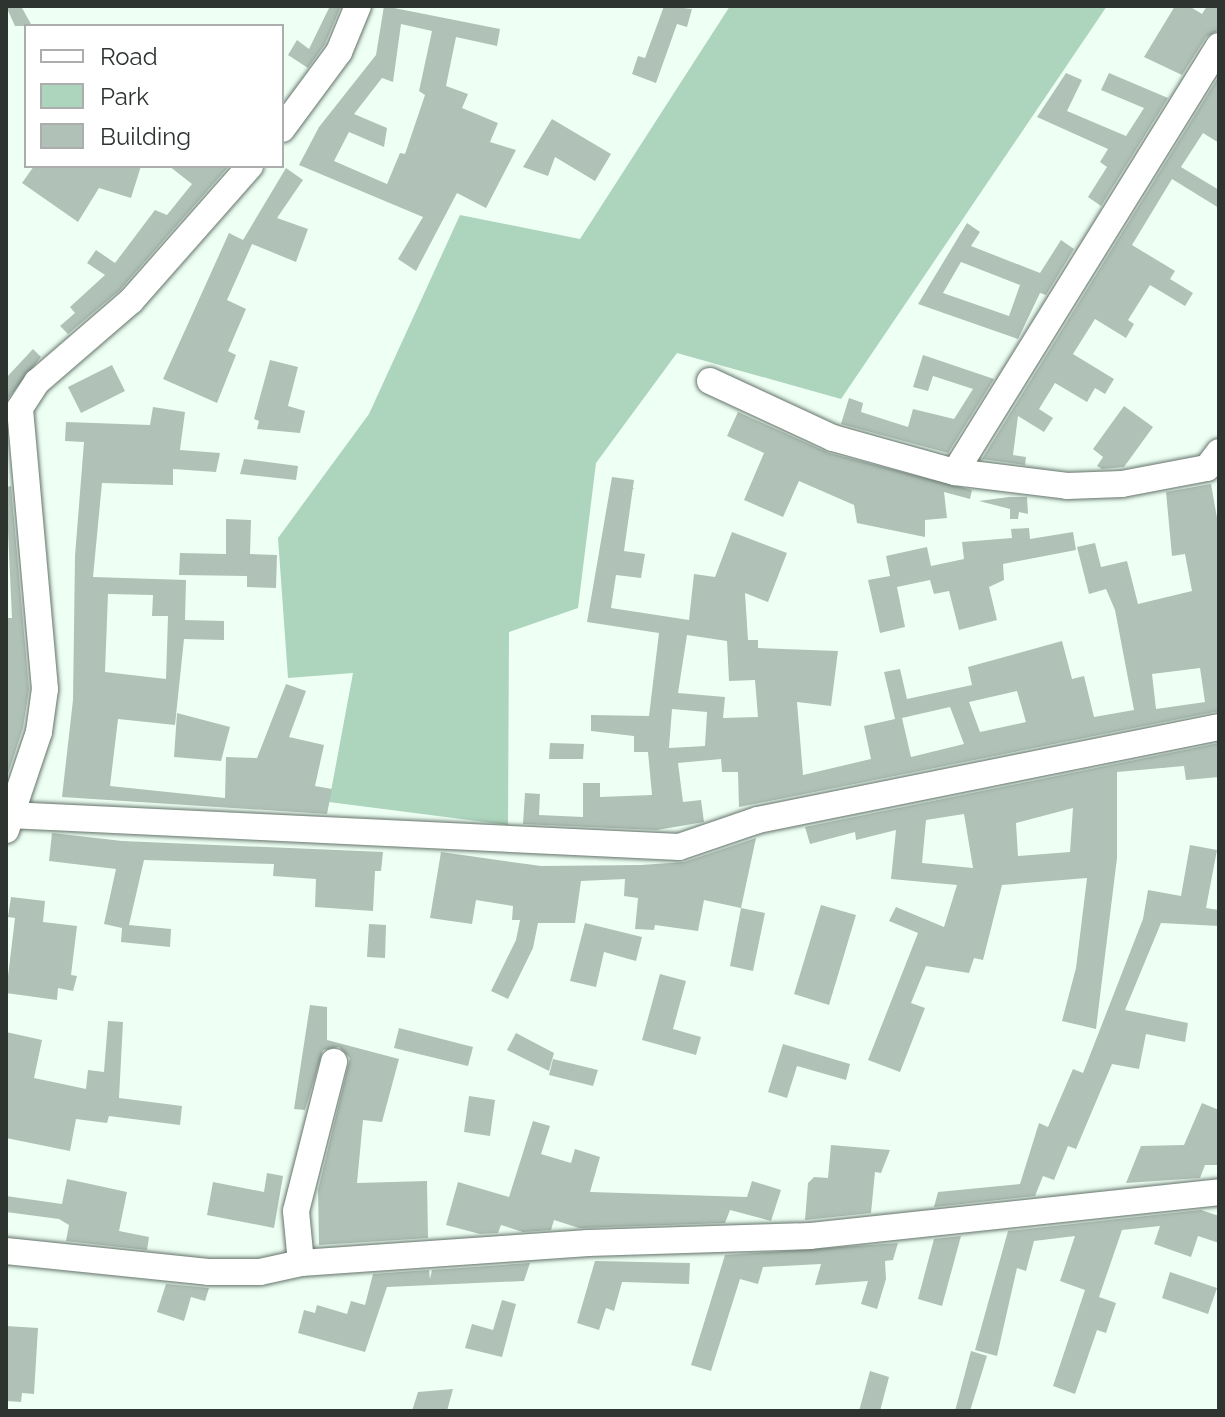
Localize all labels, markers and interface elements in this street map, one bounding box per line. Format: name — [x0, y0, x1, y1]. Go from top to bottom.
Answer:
legend — [24, 24, 284, 168]
text: Road — [100, 42, 158, 71]
text: Park — [100, 82, 149, 111]
text: Building — [100, 122, 191, 151]

